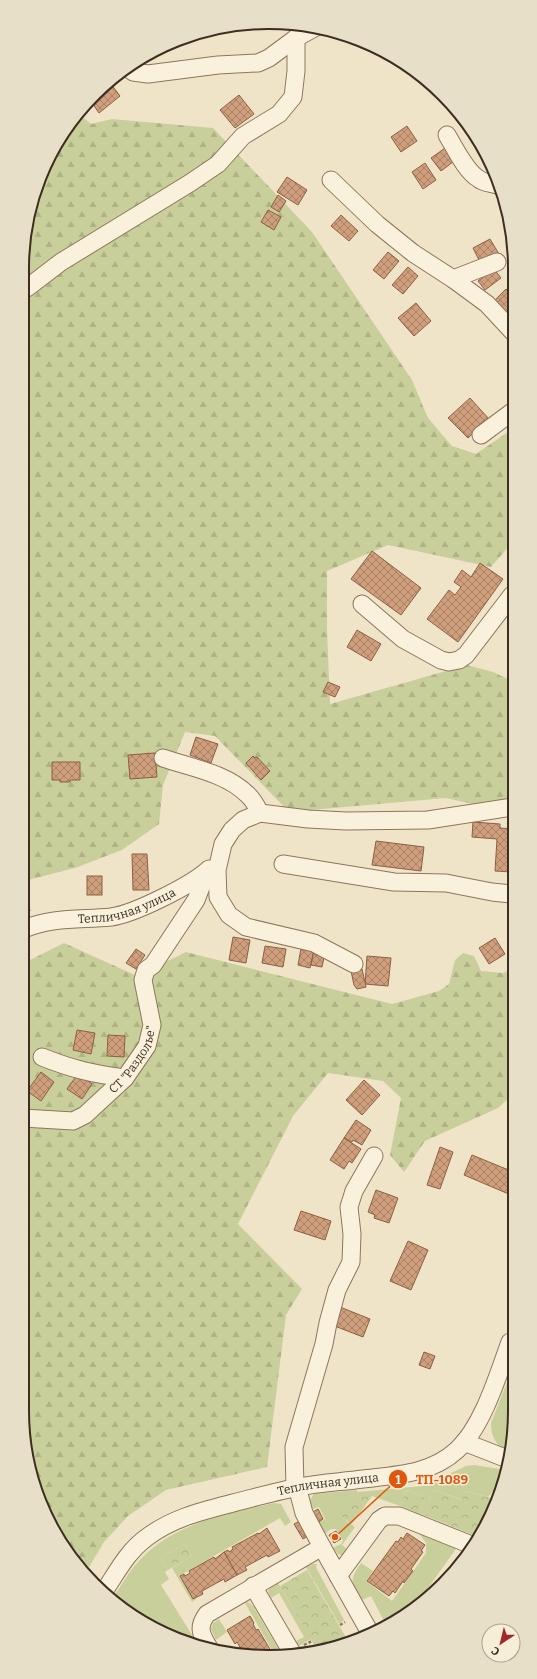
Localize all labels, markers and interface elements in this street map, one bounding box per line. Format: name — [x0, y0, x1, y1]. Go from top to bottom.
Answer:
street label: Тепличная улица — [77, 885, 178, 926]
street label: СТ "Раздолье" — [106, 1024, 159, 1096]
callout: ТП-1089 — [388, 1467, 477, 1492]
street label: Тепличная улица — [276, 1470, 380, 1498]
text: ТП-1089 — [416, 1472, 468, 1487]
text: 1 — [395, 1473, 401, 1487]
north arrow — [481, 1623, 521, 1663]
text: С — [489, 1643, 502, 1658]

